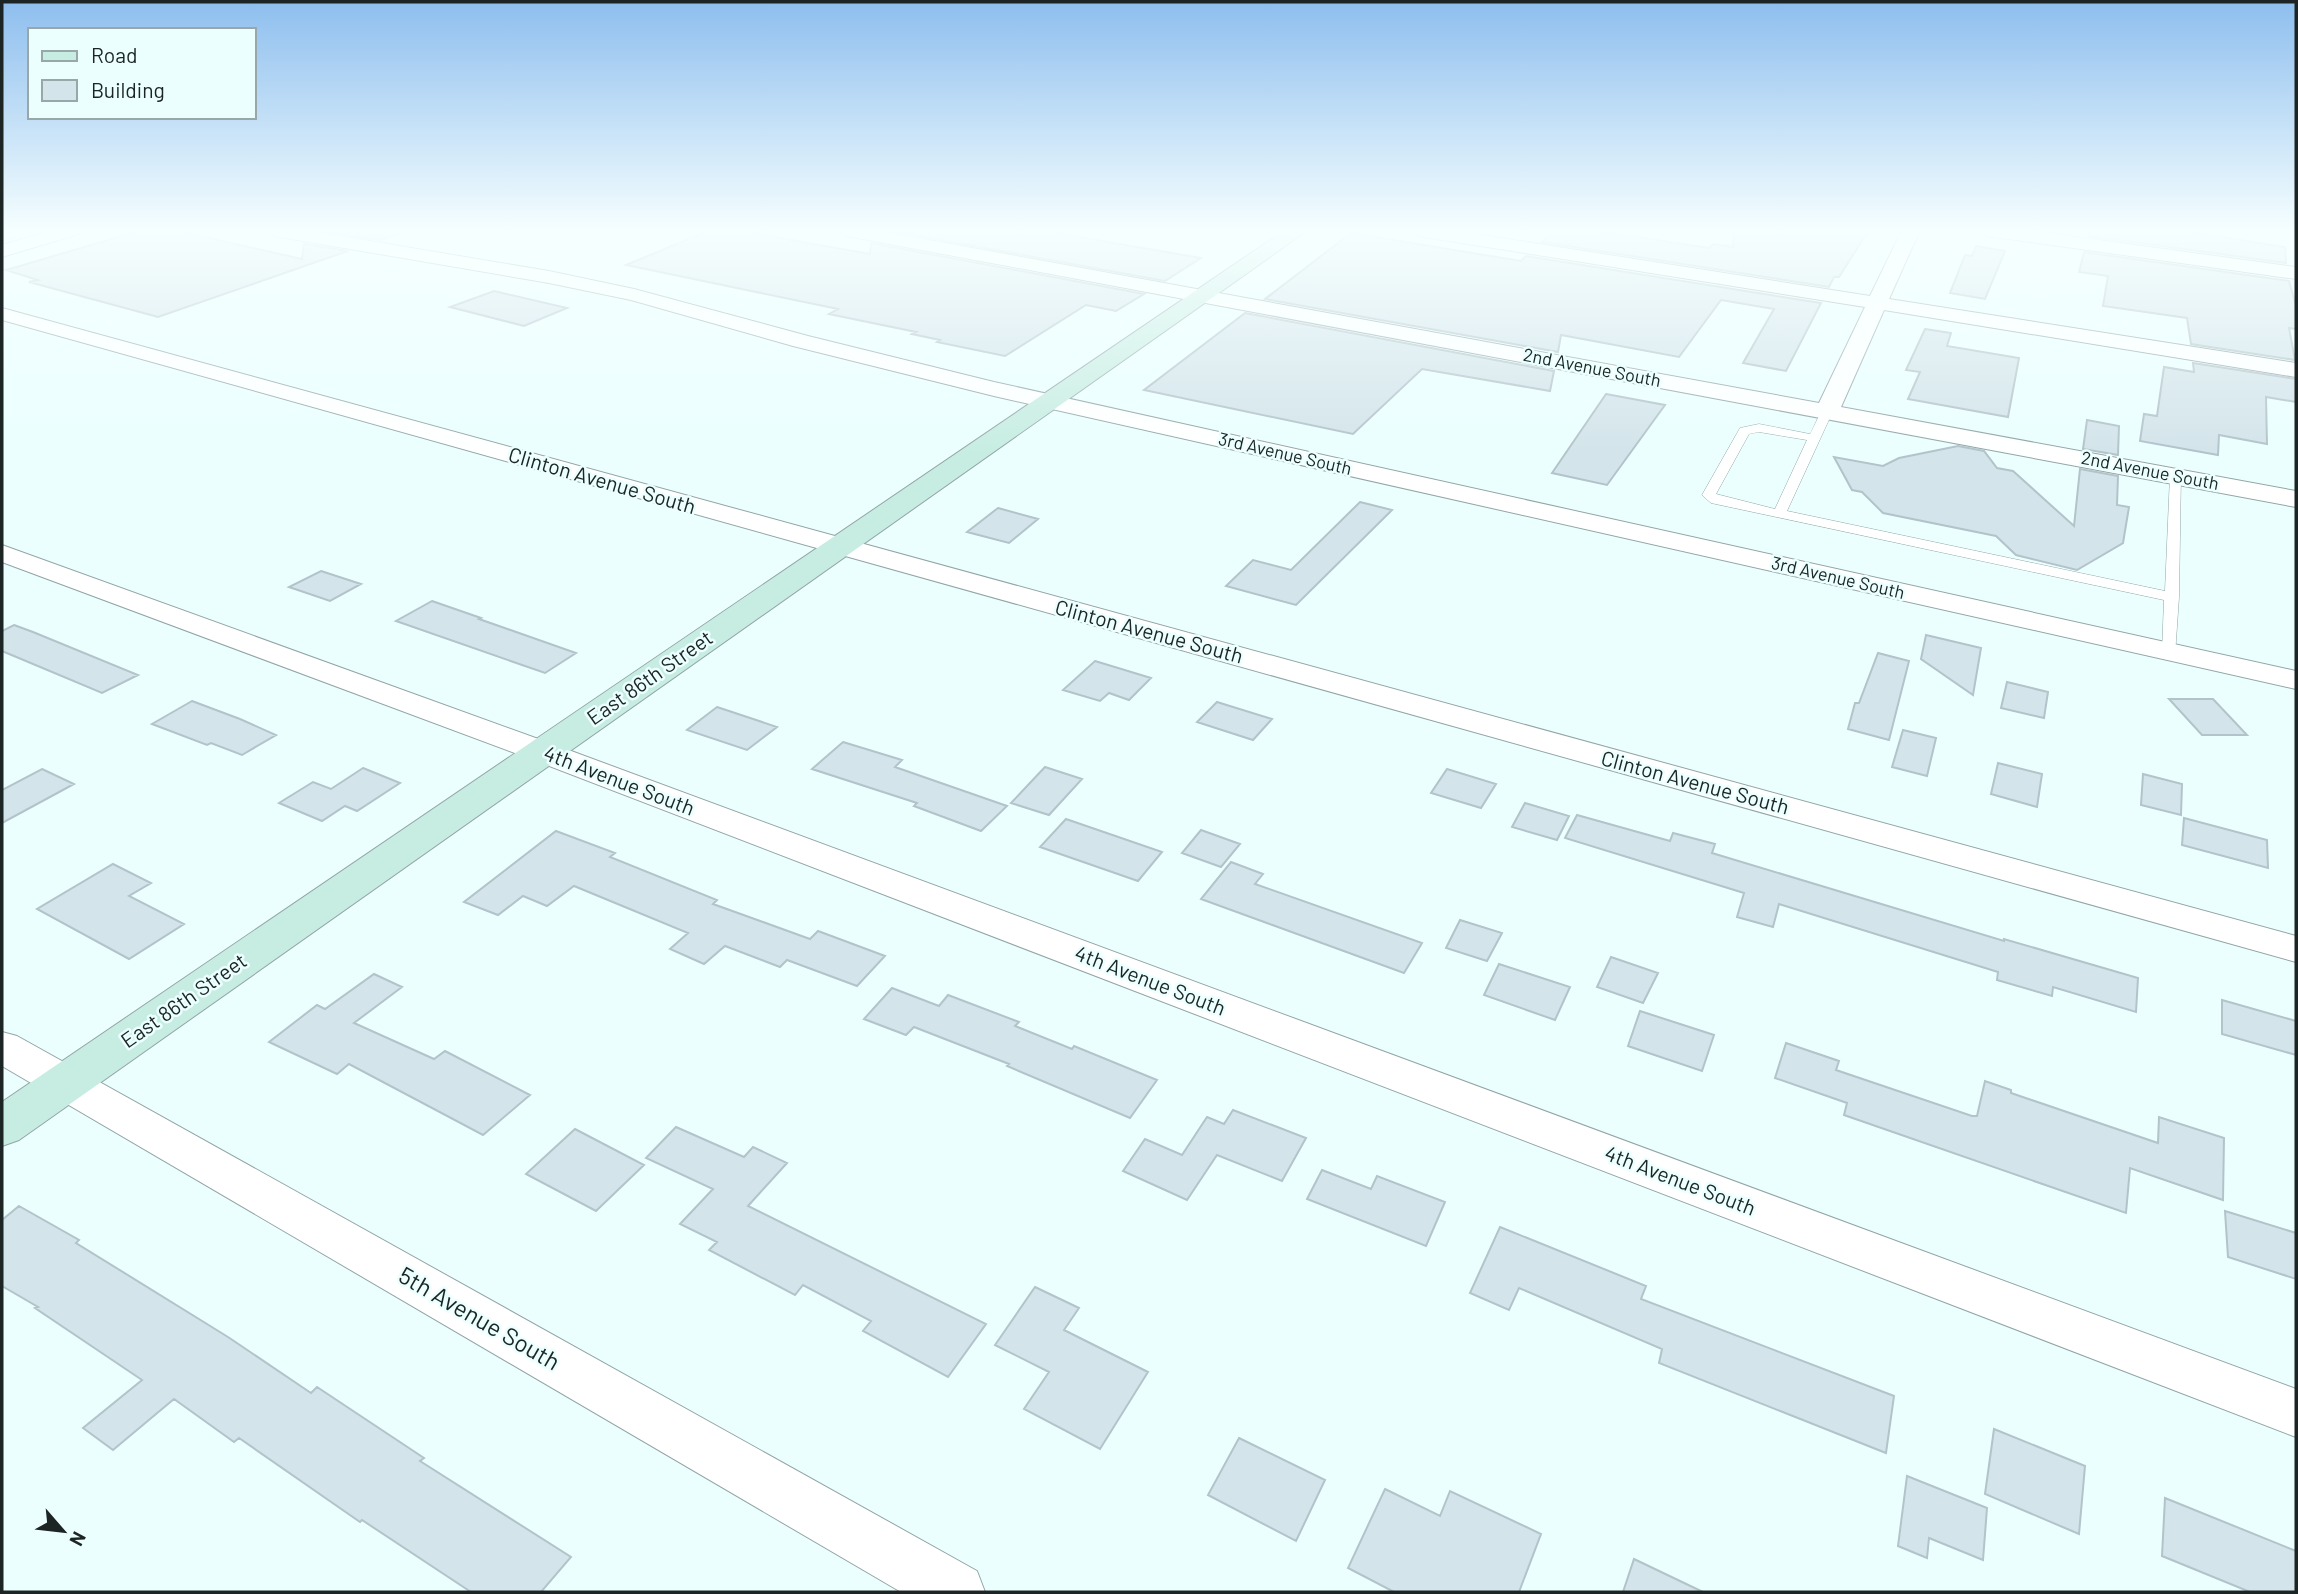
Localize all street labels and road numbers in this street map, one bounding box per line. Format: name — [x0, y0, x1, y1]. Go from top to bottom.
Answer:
street label: 2nd Avenue South — [1522, 343, 1663, 391]
street label: 3rd Avenue South — [1216, 427, 1354, 479]
street label: Clinton Avenue South — [506, 441, 699, 518]
street label: 2nd Avenue South — [2080, 446, 2221, 494]
street label: 3rd Avenue South — [1769, 551, 1907, 603]
street label: Clinton Avenue South — [1053, 593, 1246, 668]
street label: East 86th Street — [582, 624, 717, 729]
street label: 4th Avenue South — [541, 739, 699, 820]
street label: Clinton Avenue South — [1599, 744, 1792, 819]
street label: 4th Avenue South — [1072, 939, 1230, 1020]
street label: East 86th Street — [116, 947, 251, 1052]
street label: 4th Avenue South — [1602, 1139, 1760, 1220]
street label: 5th Avenue South — [394, 1260, 566, 1376]

